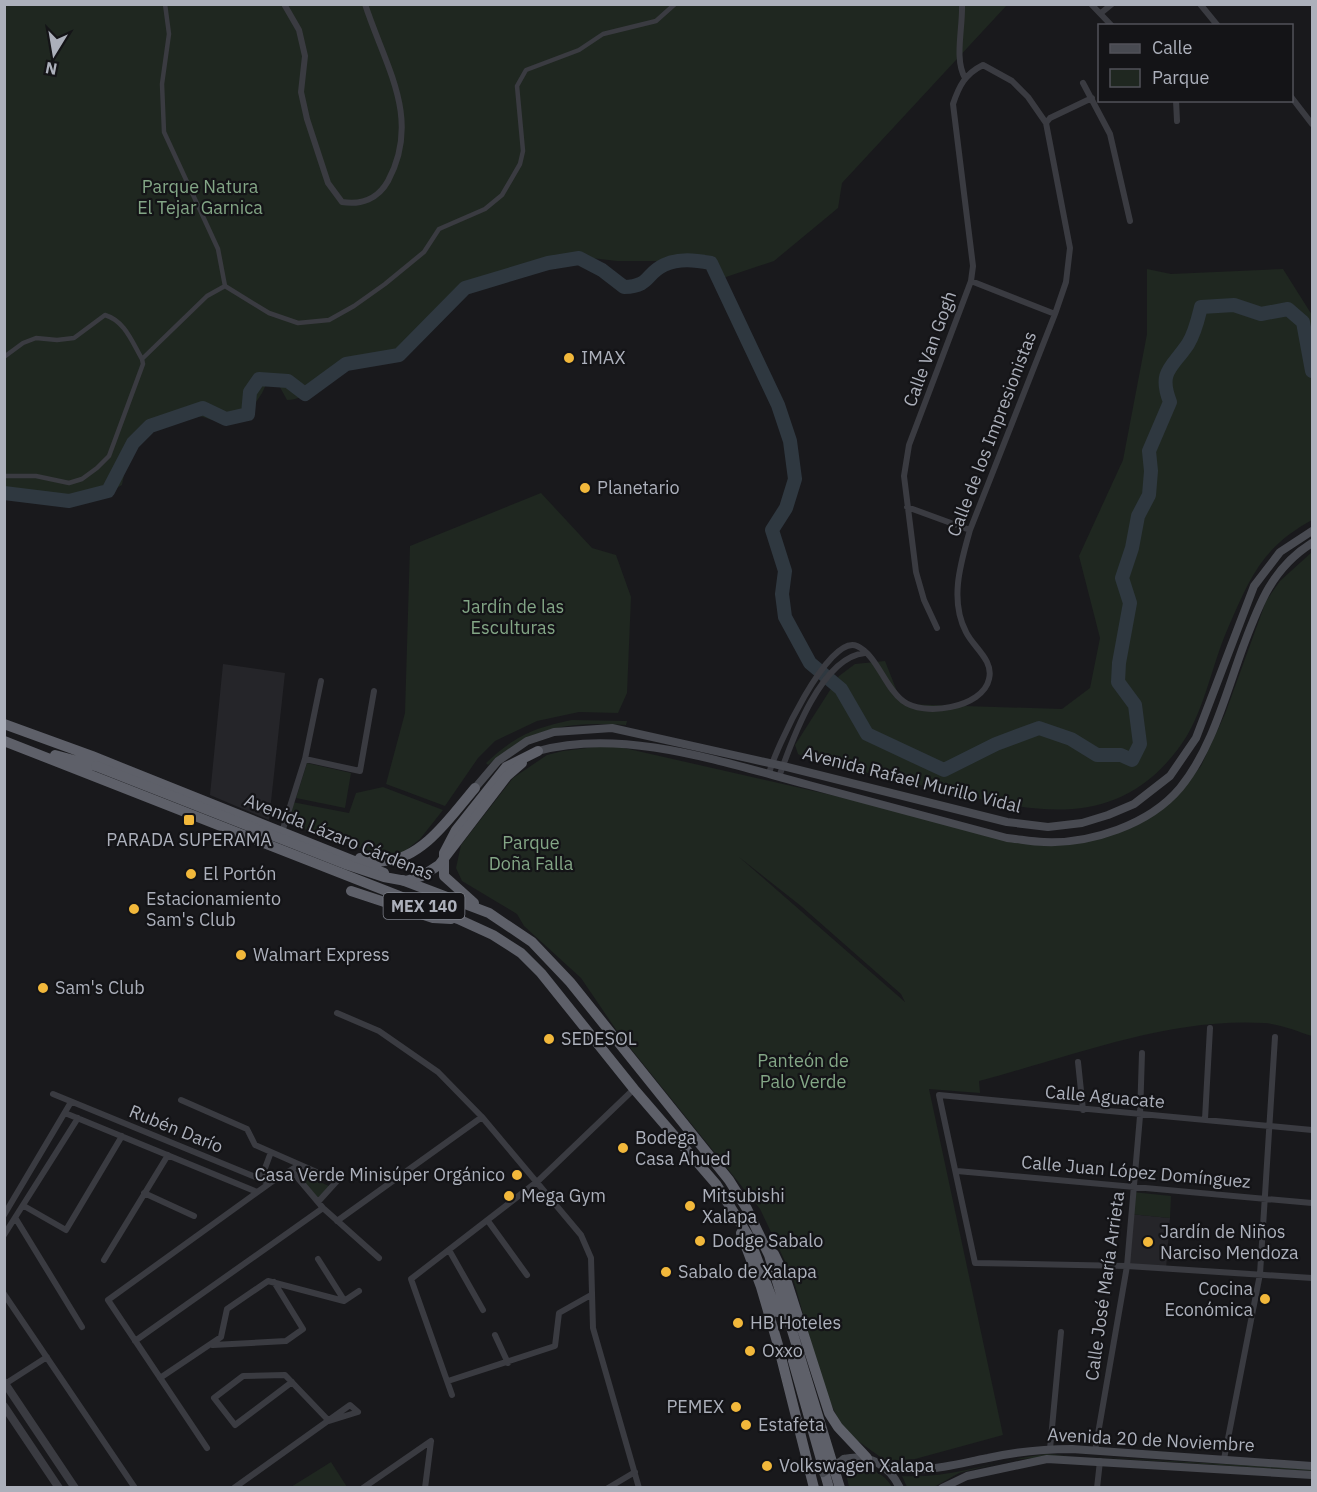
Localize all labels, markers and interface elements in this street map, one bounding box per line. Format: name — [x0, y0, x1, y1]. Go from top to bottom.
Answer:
north arrow — [24, 24, 84, 84]
legend — [1098, 24, 1293, 102]
text: Calle — [1152, 36, 1192, 59]
text: N — [44, 58, 59, 80]
text: Parque — [1152, 66, 1210, 89]
park label: Parque Natura El Tejar Garnica — [137, 175, 263, 219]
street label: Calle Van Gogh — [898, 288, 961, 410]
street label: Calle de los Impresionistas — [942, 328, 1041, 540]
place label: IMAX — [581, 346, 625, 369]
marker: IMAX — [562, 351, 576, 365]
place label: Planetario — [597, 476, 680, 499]
marker: Planetario — [578, 481, 592, 495]
park label: Jardín de las Esculturas — [462, 595, 564, 639]
street label: Avenida Rafael Murillo Vidal — [800, 741, 1024, 818]
street label: Avenida Lázaro Cárdenas — [241, 788, 437, 885]
marker: PARADA SUPERAMA — [182, 813, 196, 827]
place label: PARADA SUPERAMA — [106, 828, 272, 851]
park label: Parque Doña Falla — [489, 831, 574, 875]
place label: El Portón — [203, 862, 277, 885]
marker: El Portón — [184, 867, 198, 881]
place label: Estacionamiento Sam's Club — [146, 887, 281, 931]
road number: MEX 140 — [384, 893, 464, 919]
marker: Estacionamiento Sam's Club — [127, 902, 141, 916]
place label: Walmart Express — [253, 943, 390, 966]
marker: Walmart Express — [234, 948, 248, 962]
place label: Sam's Club — [55, 976, 145, 999]
marker: Sam's Club — [36, 981, 50, 995]
place label: SEDESOL — [561, 1027, 637, 1050]
marker: SEDESOL — [542, 1032, 556, 1046]
park label: Panteón de Palo Verde — [757, 1049, 849, 1093]
street label: Calle Aguacate — [1044, 1080, 1166, 1113]
street label: Rubén Darío — [126, 1099, 227, 1158]
place label: Bodega Casa Ahued — [635, 1126, 731, 1170]
marker: Bodega Casa Ahued — [616, 1141, 630, 1155]
street label: Calle Juan López Domínguez — [1020, 1150, 1252, 1193]
place label: Casa Verde Minisúper Orgánico — [254, 1163, 505, 1186]
marker: Casa Verde Minisúper Orgánico — [510, 1168, 524, 1182]
place label: Mega Gym — [521, 1184, 606, 1207]
place label: Mitsubishi Xalapa — [702, 1184, 785, 1228]
marker: Mega Gym — [502, 1189, 516, 1203]
street label: Calle José María Arrieta — [1080, 1189, 1129, 1382]
marker: Mitsubishi Xalapa — [683, 1199, 697, 1213]
place label: Jardín de Niños Narciso Mendoza — [1160, 1220, 1299, 1264]
place label: Dodge Sabalo — [712, 1229, 823, 1252]
marker: Dodge Sabalo — [693, 1234, 707, 1248]
marker: Jardín de Niños Narciso Mendoza — [1141, 1235, 1155, 1249]
place label: Sabalo de Xalapa — [678, 1260, 817, 1283]
marker: Sabalo de Xalapa — [659, 1265, 673, 1279]
place label: Cocina Económica — [1164, 1277, 1253, 1321]
marker: Cocina Económica — [1258, 1292, 1272, 1306]
place label: HB Hoteles — [750, 1311, 841, 1334]
marker: HB Hoteles — [731, 1316, 745, 1330]
place label: Oxxo — [762, 1339, 803, 1362]
marker: Oxxo — [743, 1344, 757, 1358]
place label: PEMEX — [666, 1395, 724, 1418]
marker: PEMEX — [729, 1400, 743, 1414]
place label: Estafeta — [758, 1413, 825, 1436]
marker: Estafeta — [739, 1418, 753, 1432]
street label: Avenida 20 de Noviembre — [1047, 1423, 1255, 1456]
place label: Volkswagen Xalapa — [779, 1454, 935, 1477]
marker: Volkswagen Xalapa — [760, 1459, 774, 1473]

